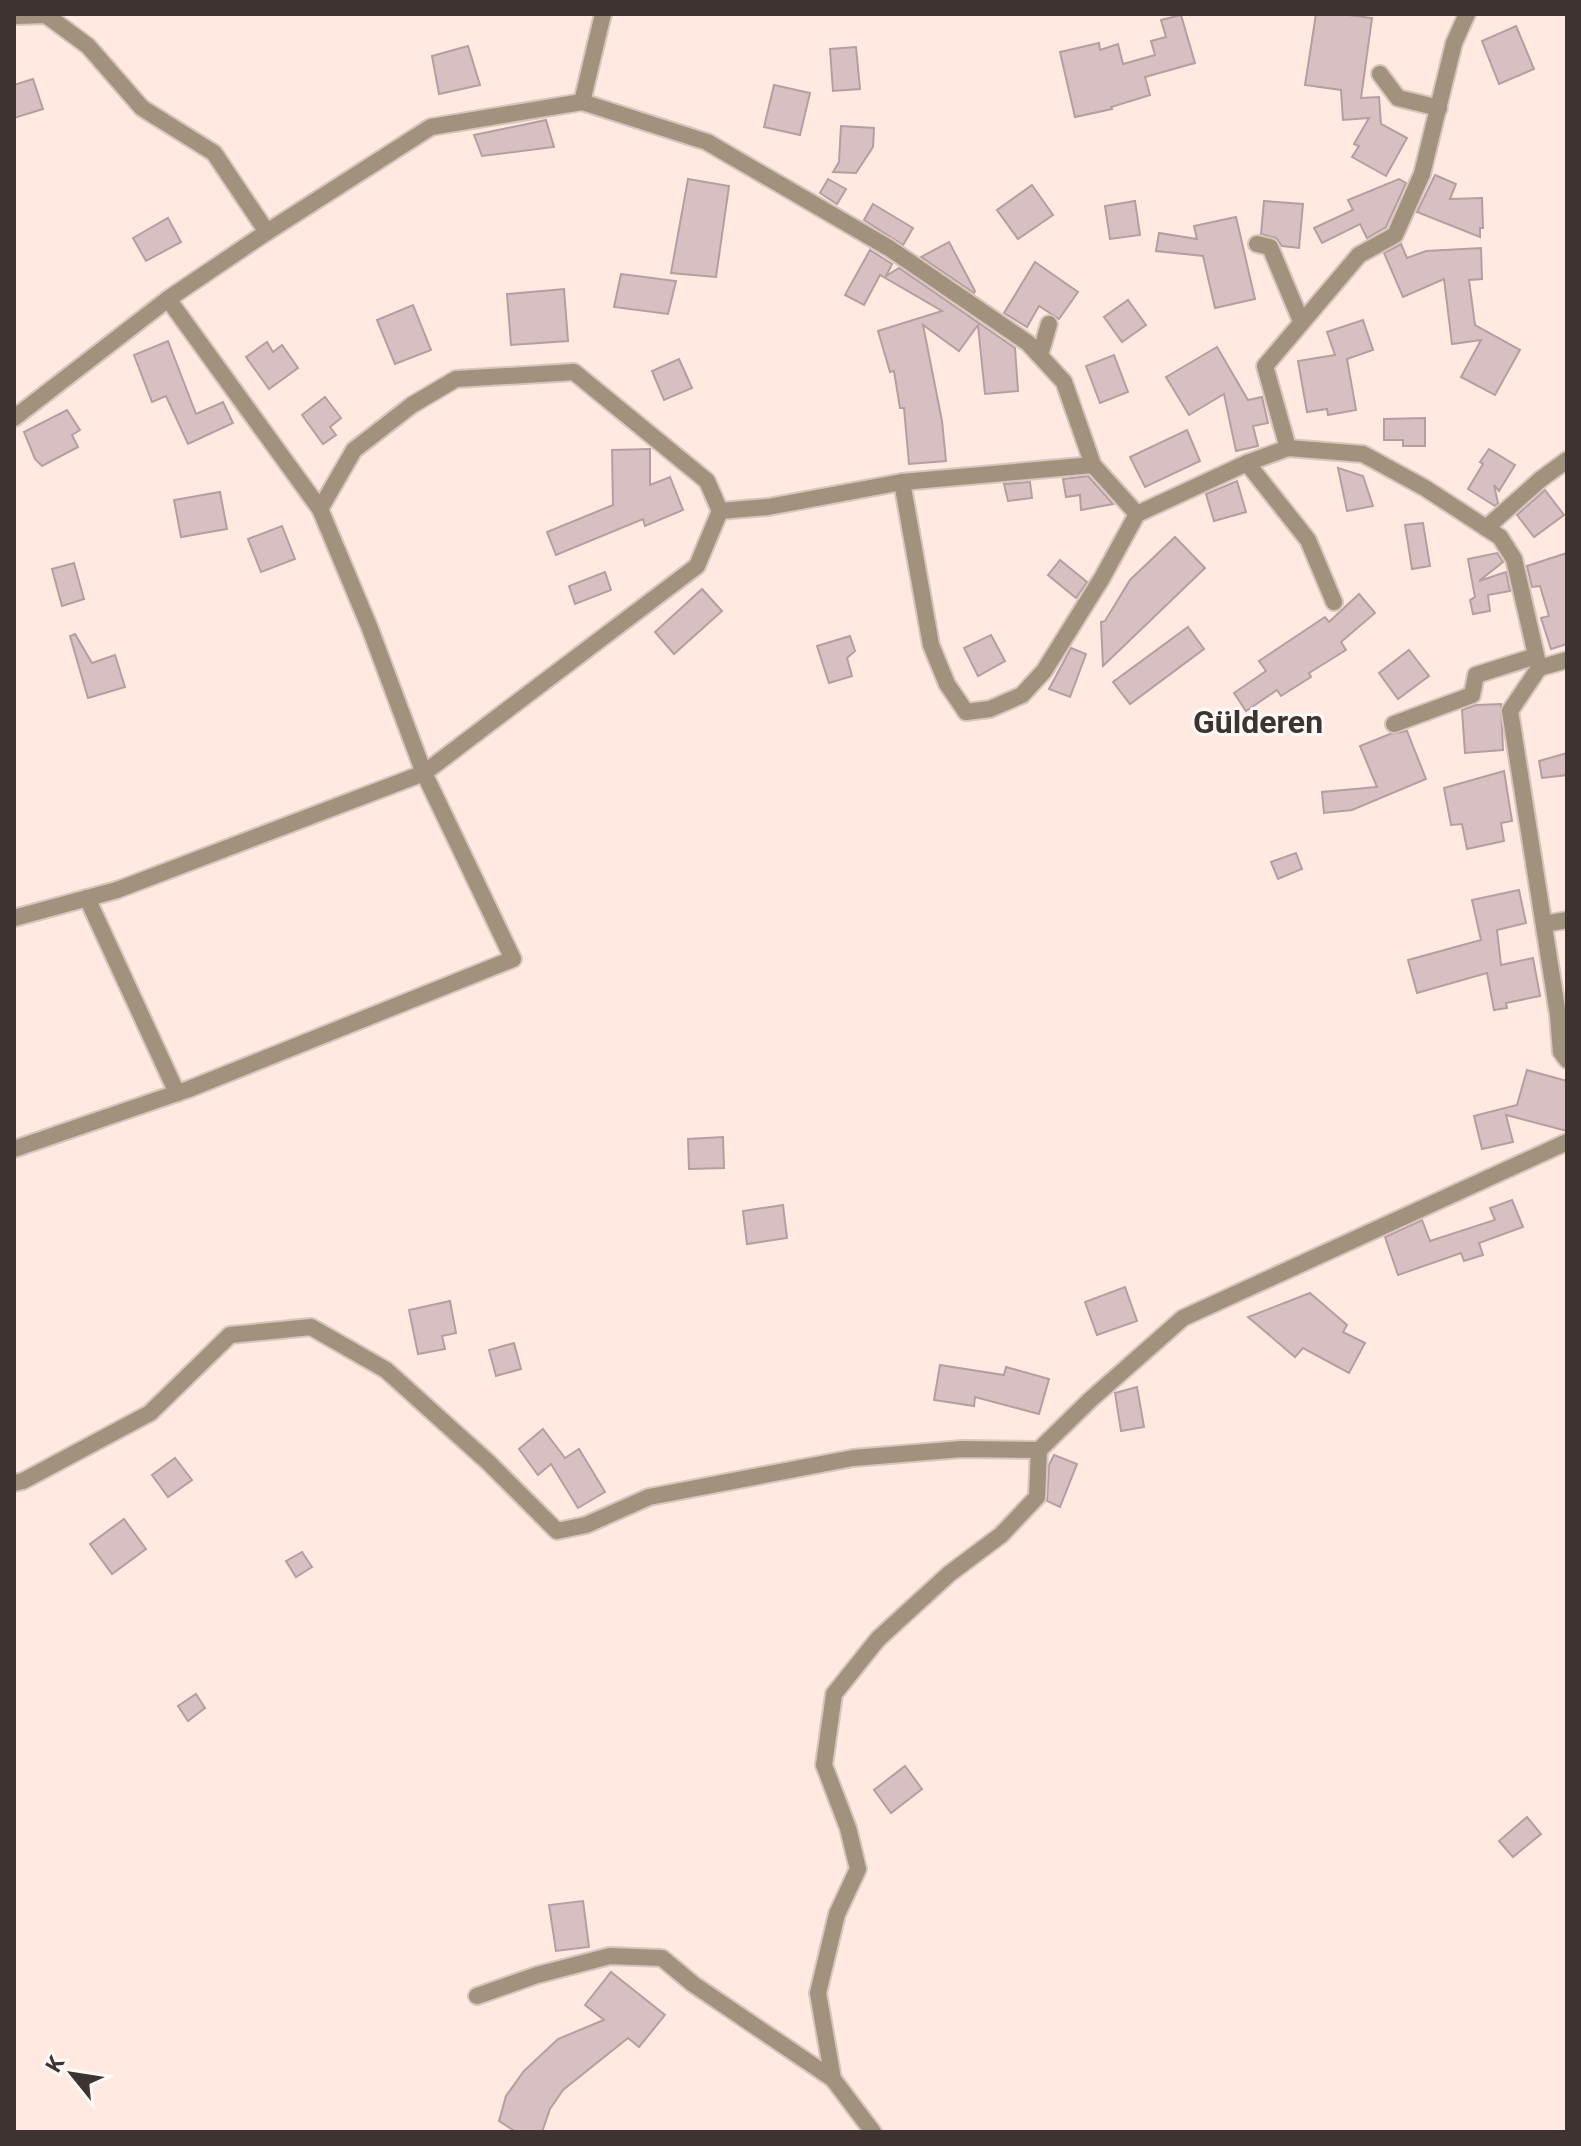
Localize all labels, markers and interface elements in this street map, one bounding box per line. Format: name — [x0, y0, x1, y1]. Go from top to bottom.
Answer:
district label: Gülderen — [1193, 703, 1323, 741]
north arrow — [32, 2034, 112, 2114]
text: K — [41, 2051, 70, 2077]

